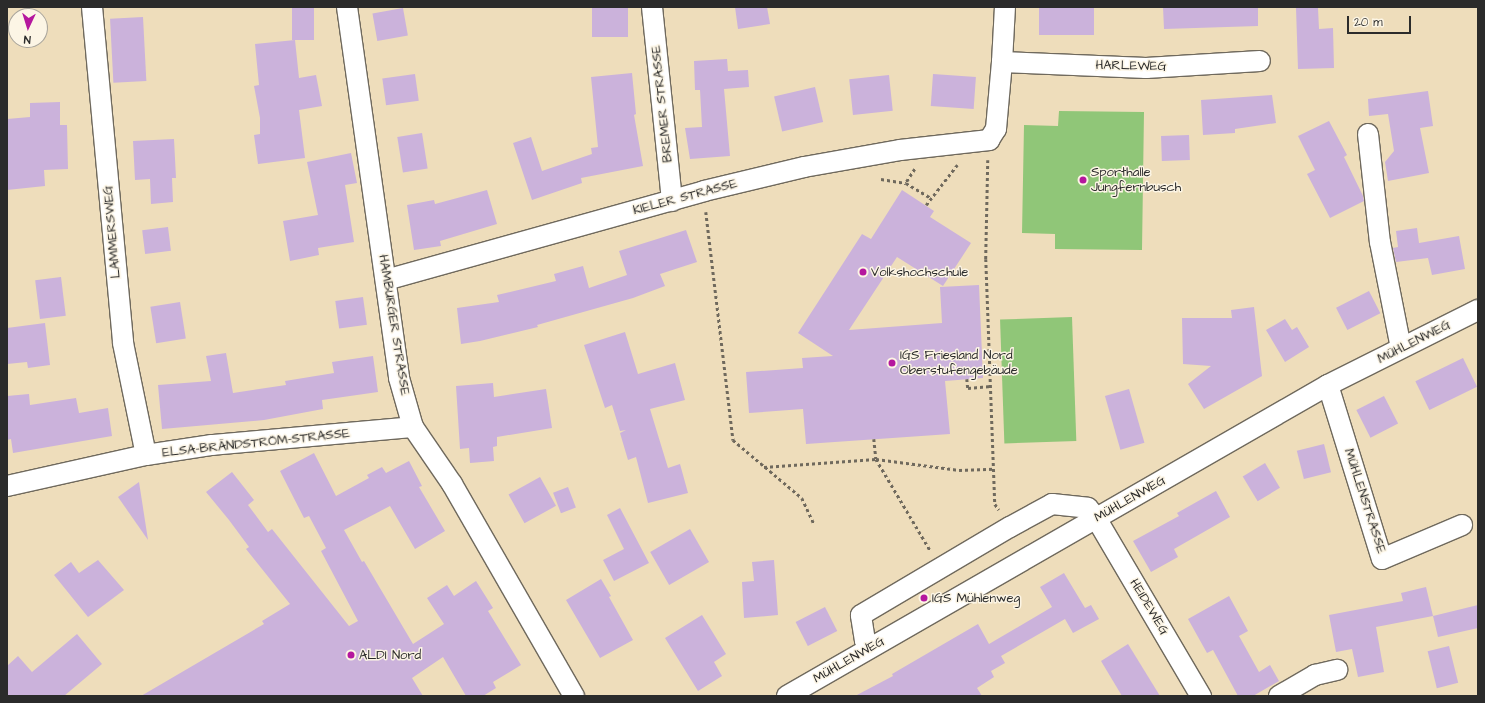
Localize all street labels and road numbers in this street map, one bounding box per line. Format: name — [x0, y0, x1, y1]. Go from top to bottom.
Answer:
street label: BREMER STRASSE — [648, 45, 676, 163]
street label: HARLEWEG — [1095, 58, 1167, 74]
street label: KIELER STRASSE — [631, 176, 739, 218]
street label: LAMMERSWEG — [100, 185, 124, 279]
street label: HAMBURGER STRASSE — [375, 253, 413, 397]
street label: MÜHLENWEG — [1375, 317, 1453, 367]
street label: ELSA-BRÄNDSTRÖM-STRASSE — [161, 425, 351, 461]
street label: MÜHLENSTRASSE — [1341, 447, 1389, 555]
street label: MÜHLENWEG — [1092, 472, 1168, 526]
street label: HEIDEWEG — [1126, 576, 1172, 638]
street label: MÜHLENWEG — [811, 633, 887, 687]

